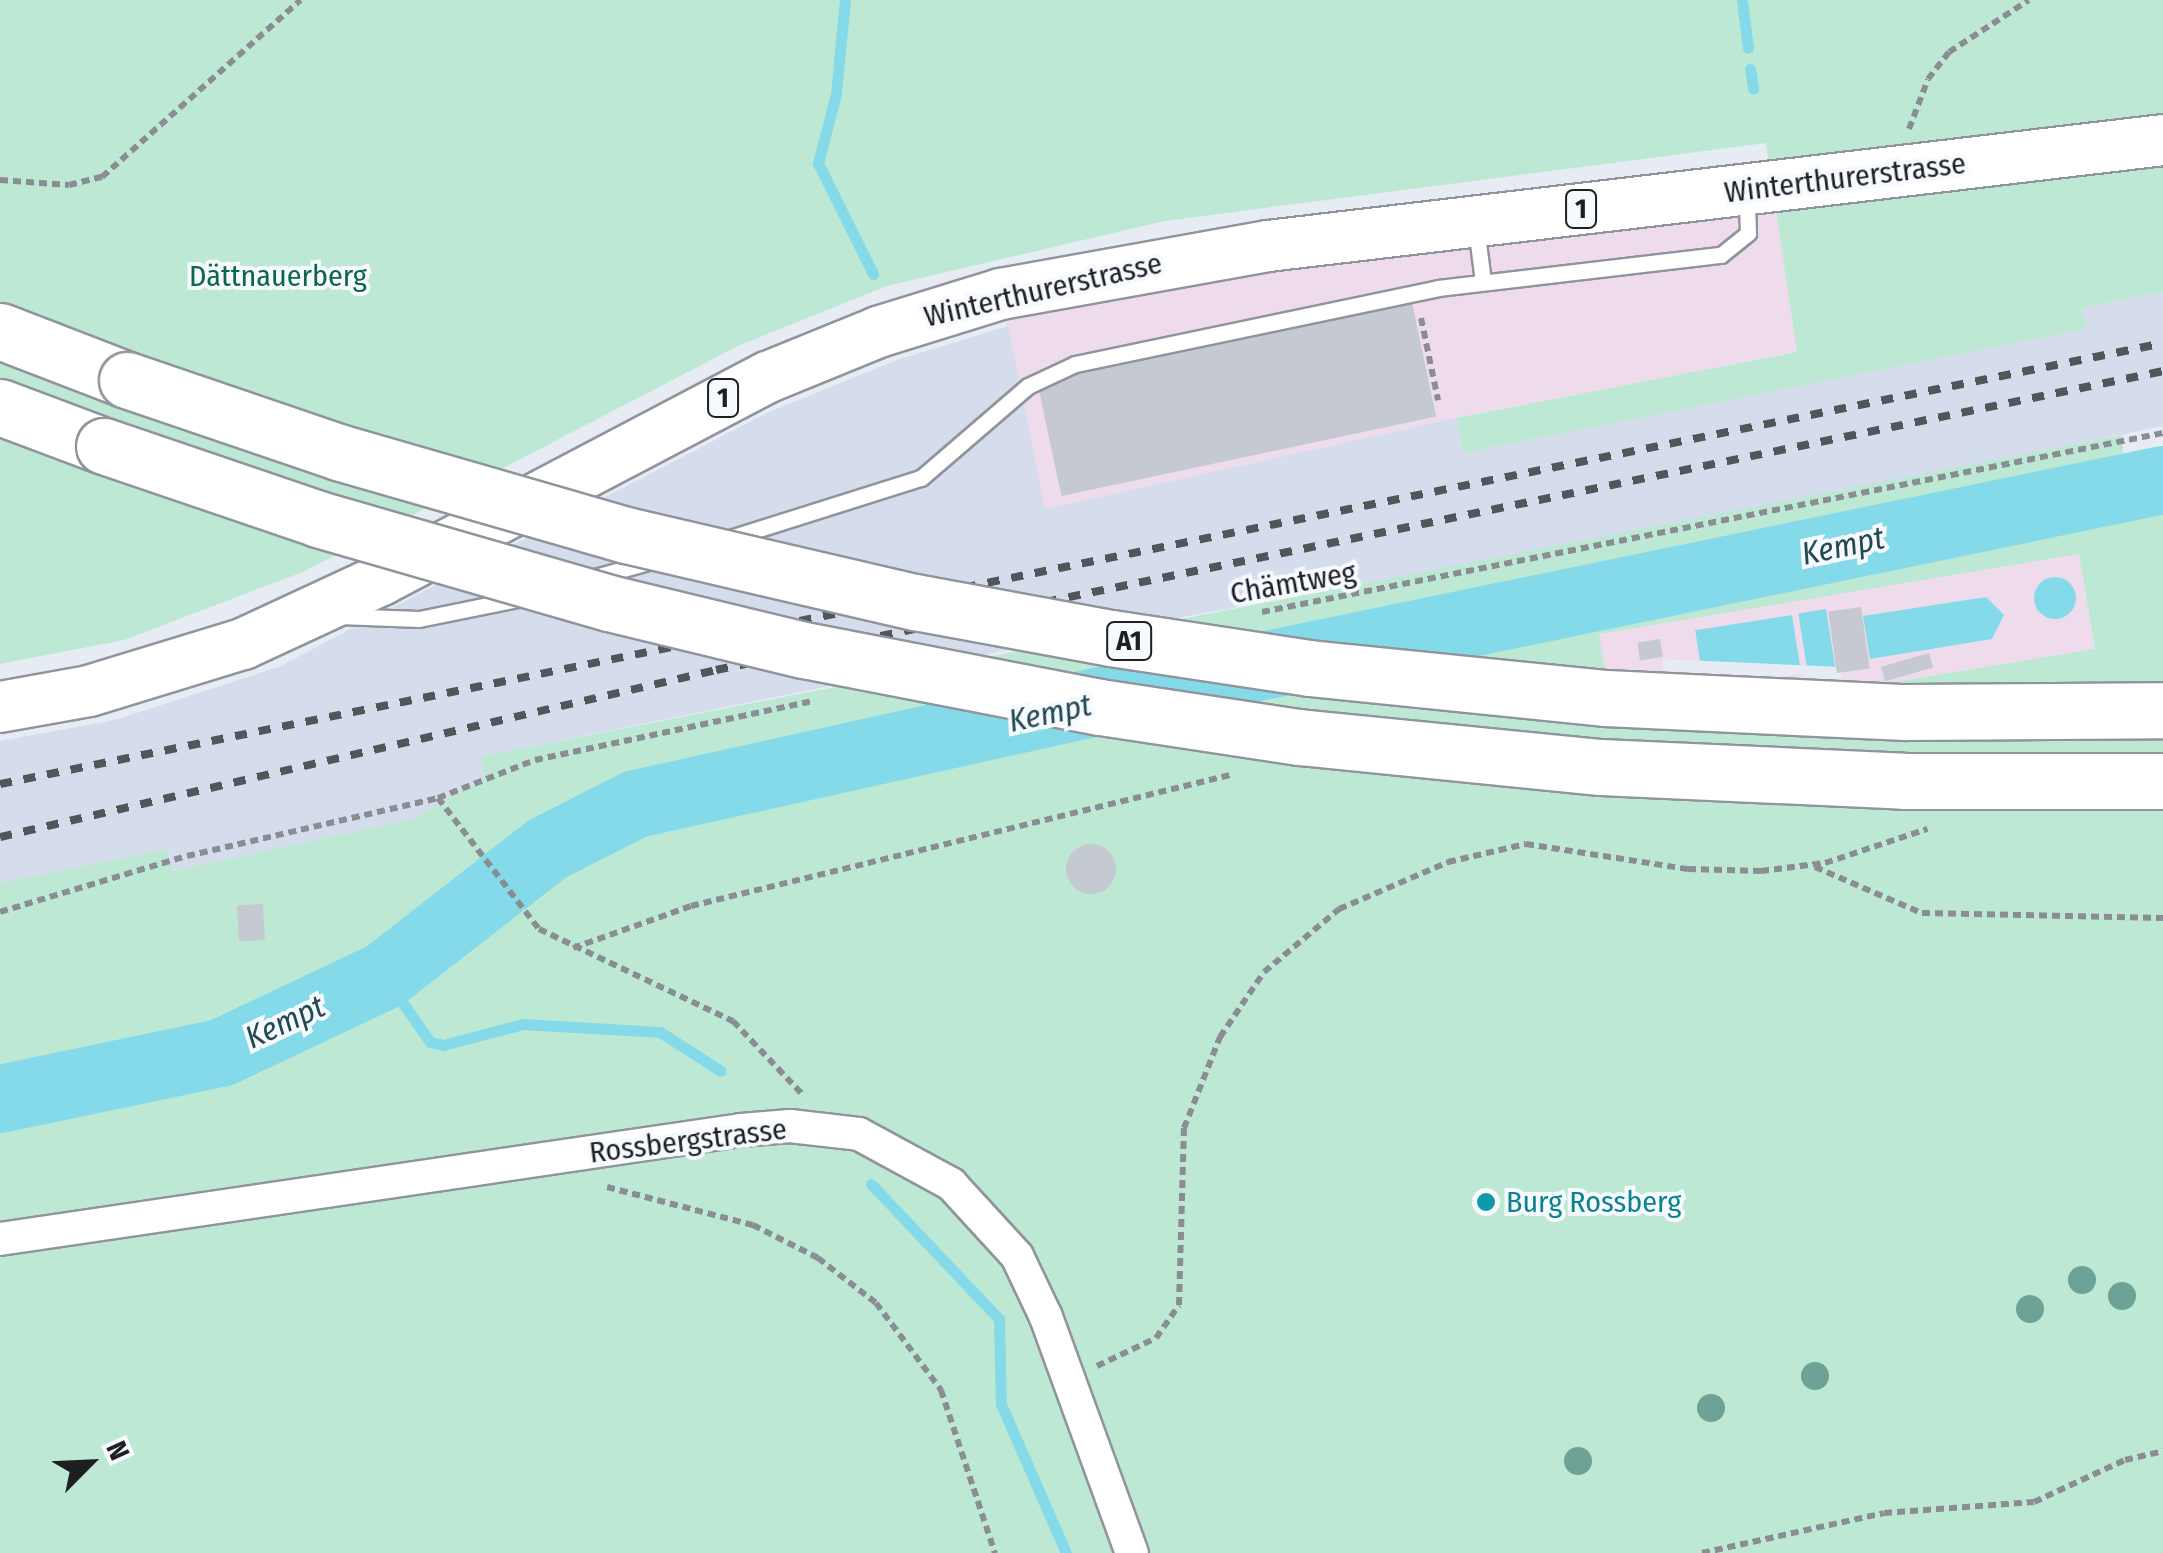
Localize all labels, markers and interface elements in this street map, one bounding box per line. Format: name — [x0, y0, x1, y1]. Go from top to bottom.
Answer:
street label: Winterthurerstrasse — [1722, 145, 1968, 211]
road number: 1 — [1564, 186, 1598, 232]
street label: Winterthurerstrasse — [921, 245, 1165, 335]
park label: Dättnauerberg — [189, 258, 367, 294]
road number: 1 — [706, 375, 740, 421]
water label: Kempt — [1798, 519, 1888, 573]
street label: Chämtweg — [1227, 554, 1359, 612]
road number: A1 — [1104, 618, 1154, 664]
water label: Kempt — [1005, 686, 1095, 740]
water label: Kempt — [239, 987, 331, 1057]
street label: Rossbergstrasse — [587, 1111, 789, 1171]
place label: Burg Rossberg — [1506, 1184, 1681, 1220]
marker: Burg Rossberg — [1475, 1191, 1497, 1213]
north arrow — [40, 1413, 140, 1513]
text: N — [99, 1436, 136, 1465]

